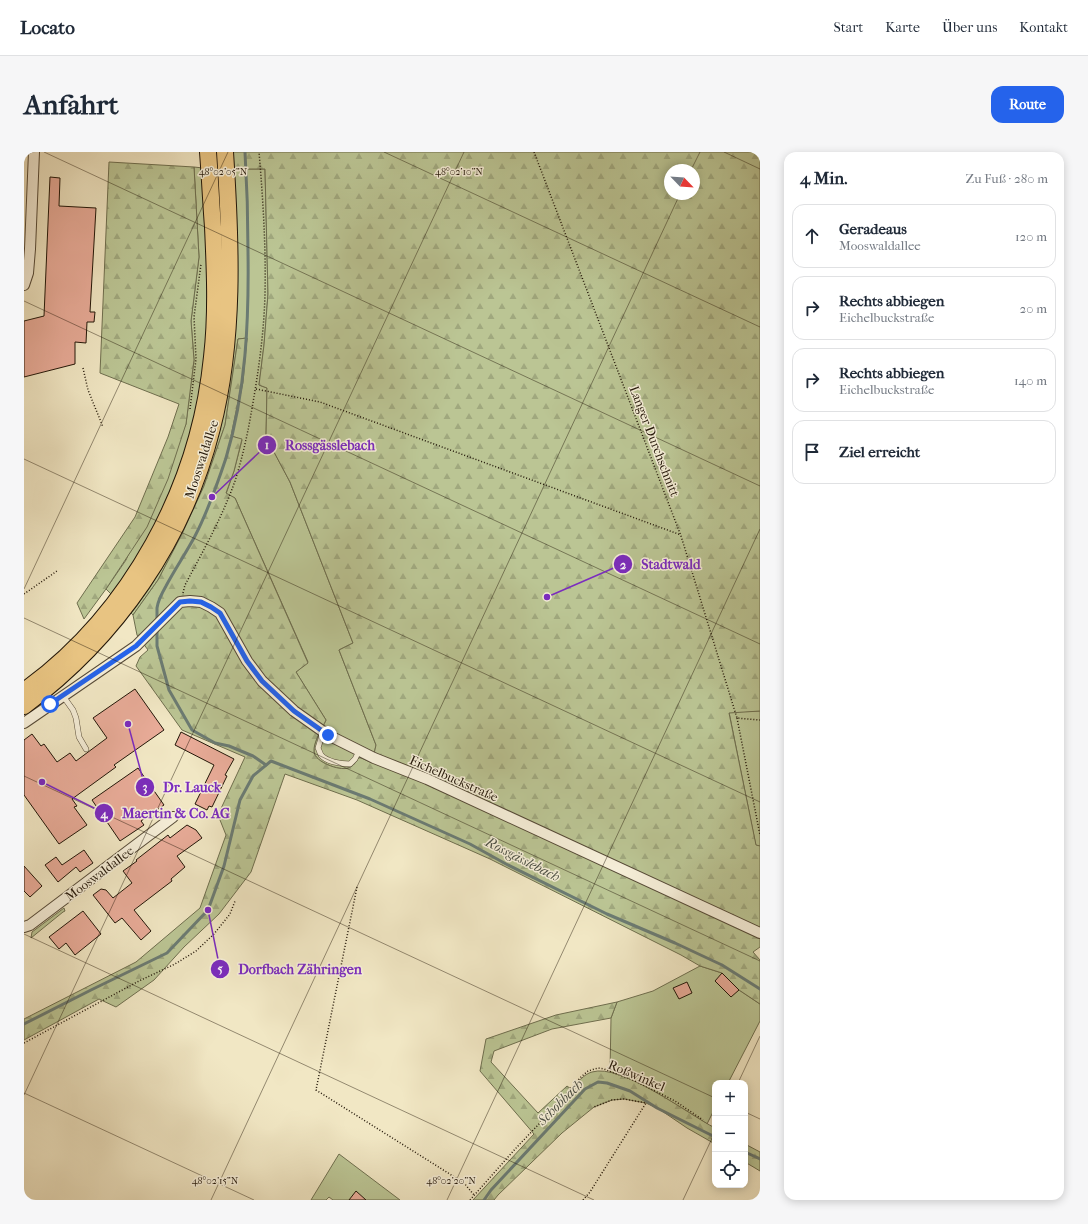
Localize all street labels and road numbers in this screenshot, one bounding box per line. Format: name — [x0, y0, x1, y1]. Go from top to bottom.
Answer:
street label: Langer Durchschnitt — [627, 384, 683, 499]
street label: Mooswaldallee — [182, 417, 221, 500]
street label: Eichelbuckstraße — [407, 752, 501, 805]
street label: Mooswaldallee — [62, 842, 137, 904]
street label: Roßwinkel — [606, 1057, 668, 1094]

